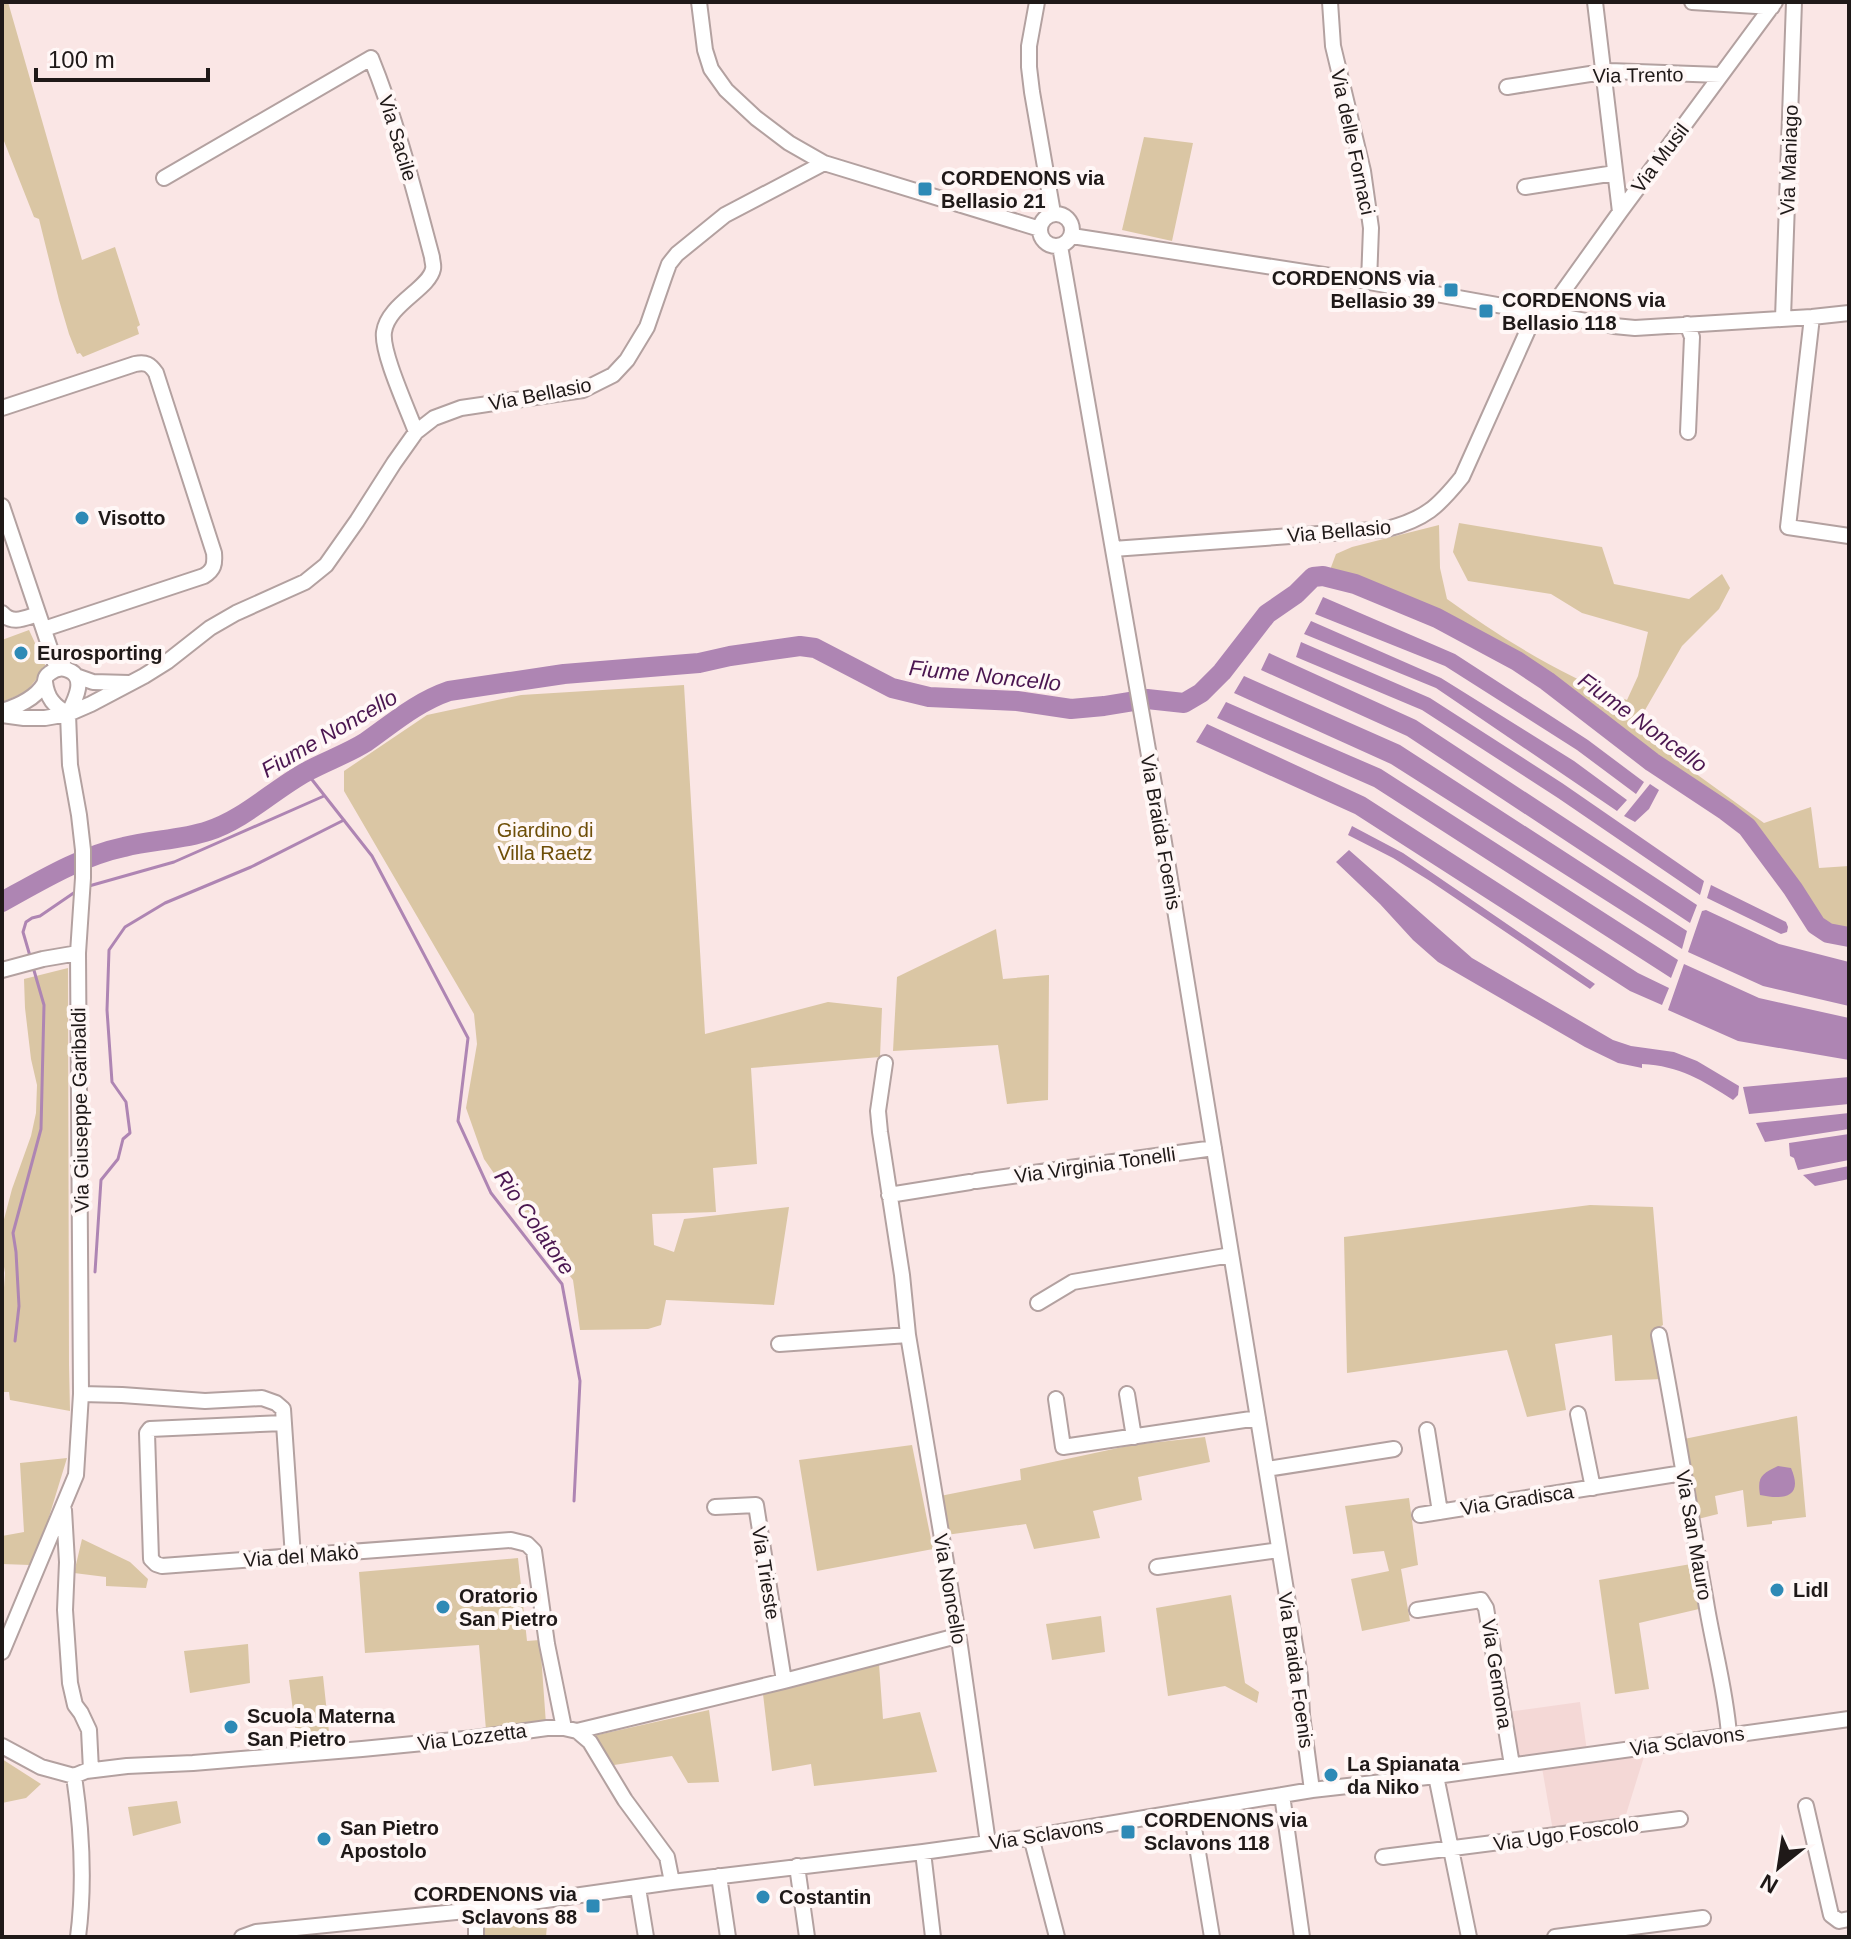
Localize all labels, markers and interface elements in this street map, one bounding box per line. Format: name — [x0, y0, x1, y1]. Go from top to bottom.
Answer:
scale bar — [36, 32, 208, 82]
text: 100 m — [48, 46, 115, 73]
street label: Via Trento — [1592, 63, 1684, 87]
street label: Via delle Fornaci — [1327, 67, 1379, 217]
street label: Via Sacile — [375, 92, 421, 184]
street label: Via Maniago — [1776, 104, 1802, 216]
street label: Via Musil — [1627, 119, 1693, 197]
place label: CORDENONS via Bellasio 21 — [941, 167, 1105, 212]
marker: CORDENONS via Bellasio 21 — [916, 180, 934, 198]
place label: CORDENONS via Bellasio 39 — [1272, 267, 1436, 312]
marker: CORDENONS via Bellasio 39 — [1442, 281, 1460, 299]
place label: CORDENONS via Bellasio 118 — [1502, 289, 1666, 334]
marker: CORDENONS via Bellasio 118 — [1477, 302, 1495, 320]
street label: Via Bellasio — [487, 373, 593, 415]
place label: Visotto — [98, 507, 165, 529]
marker: Visotto — [73, 509, 91, 527]
street label: Via Bellasio — [1286, 516, 1392, 546]
place label: Eurosporting — [37, 642, 163, 664]
marker: Eurosporting — [12, 644, 30, 662]
water label: Fiume Noncello — [908, 655, 1062, 696]
water label: Fiume Noncello — [1574, 667, 1712, 777]
water label: Fiume Noncello — [257, 684, 402, 782]
street label: Via Braida Foenis — [1136, 753, 1186, 911]
park label: Giardino di Villa Raetz — [497, 819, 593, 864]
street label: Via Giuseppe Garibaldi — [67, 1007, 93, 1213]
street label: Via Virginia Tonelli — [1013, 1143, 1177, 1187]
water label: Rio Colatore — [489, 1165, 580, 1280]
street label: Via San Mauro — [1672, 1468, 1716, 1602]
street label: Via Gradisca — [1459, 1480, 1576, 1520]
street label: Via Trieste — [748, 1525, 784, 1621]
street label: Via Noncello — [929, 1532, 971, 1646]
street label: Via del Makò — [243, 1541, 359, 1571]
place label: Lidl — [1793, 1579, 1829, 1601]
marker: Lidl — [1768, 1581, 1786, 1599]
place label: Oratorio San Pietro — [459, 1585, 558, 1630]
street label: Via Braida Foenis — [1274, 1590, 1318, 1750]
marker: Oratorio San Pietro — [434, 1598, 452, 1616]
street label: Via Gemona — [1477, 1618, 1517, 1731]
place label: Scuola Materna San Pietro — [247, 1705, 396, 1750]
marker: Scuola Materna San Pietro — [222, 1718, 240, 1736]
street label: Via Lozzetta — [416, 1719, 529, 1755]
street label: Via Sclavons — [1628, 1722, 1746, 1760]
place label: La Spianata da Niko — [1347, 1753, 1460, 1798]
marker: La Spianata da Niko — [1322, 1766, 1340, 1784]
place label: CORDENONS via Sclavons 118 — [1144, 1809, 1308, 1854]
street label: Via Ugo Foscolo — [1492, 1813, 1640, 1855]
street label: Via Sclavons — [987, 1814, 1105, 1854]
place label: San Pietro Apostolo — [340, 1817, 439, 1862]
marker: CORDENONS via Sclavons 118 — [1119, 1823, 1137, 1841]
north arrow — [1739, 1827, 1819, 1907]
marker: San Pietro Apostolo — [315, 1830, 333, 1848]
text: N — [1756, 1869, 1782, 1899]
place label: CORDENONS via Sclavons 88 — [414, 1883, 578, 1928]
place label: Costantin — [779, 1886, 871, 1908]
marker: Costantin — [754, 1888, 772, 1906]
marker: CORDENONS via Sclavons 88 — [584, 1897, 602, 1915]

